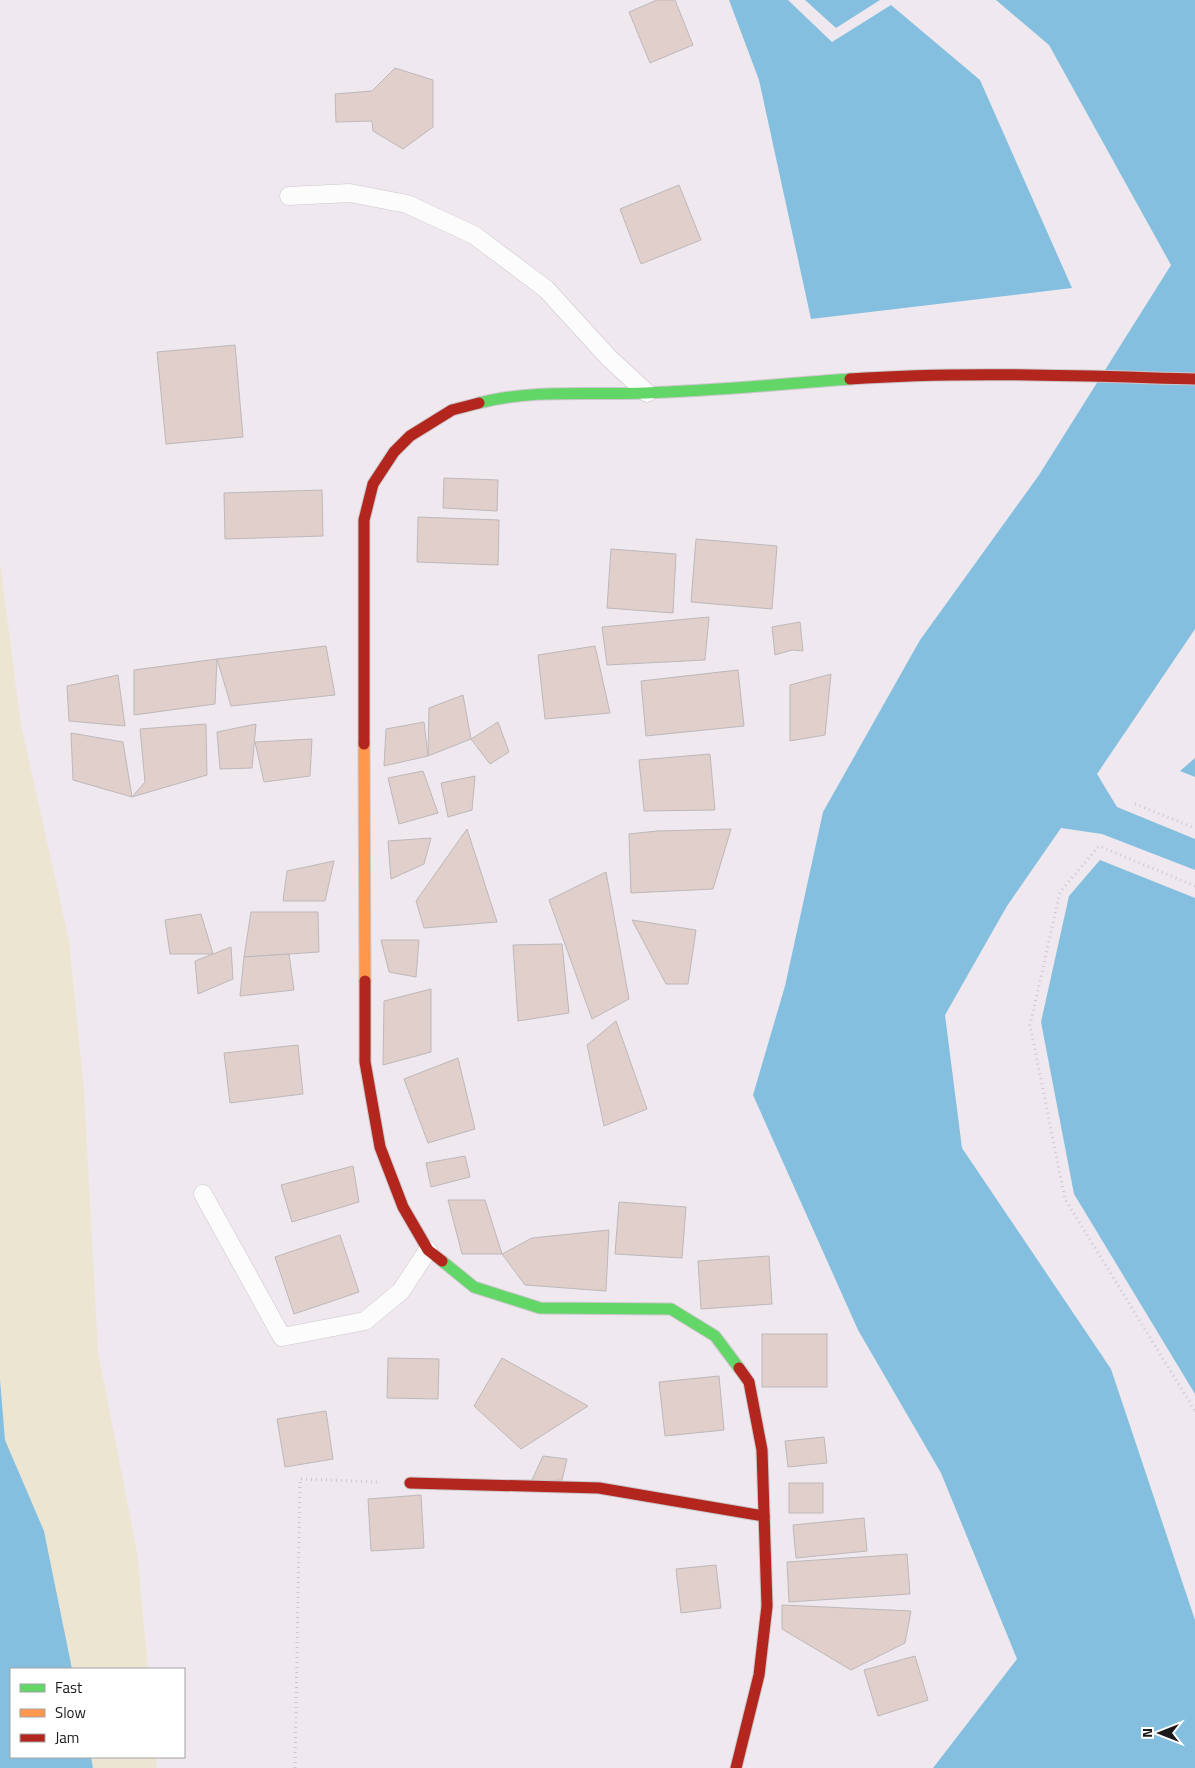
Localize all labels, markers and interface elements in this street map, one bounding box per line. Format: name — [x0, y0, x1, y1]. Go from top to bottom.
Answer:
legend — [10, 1668, 185, 1758]
text: Fast — [55, 1676, 83, 1699]
text: Slow — [55, 1701, 86, 1724]
north arrow — [1135, 1708, 1185, 1758]
text: Jam — [55, 1726, 79, 1749]
text: N — [1136, 1728, 1157, 1738]

